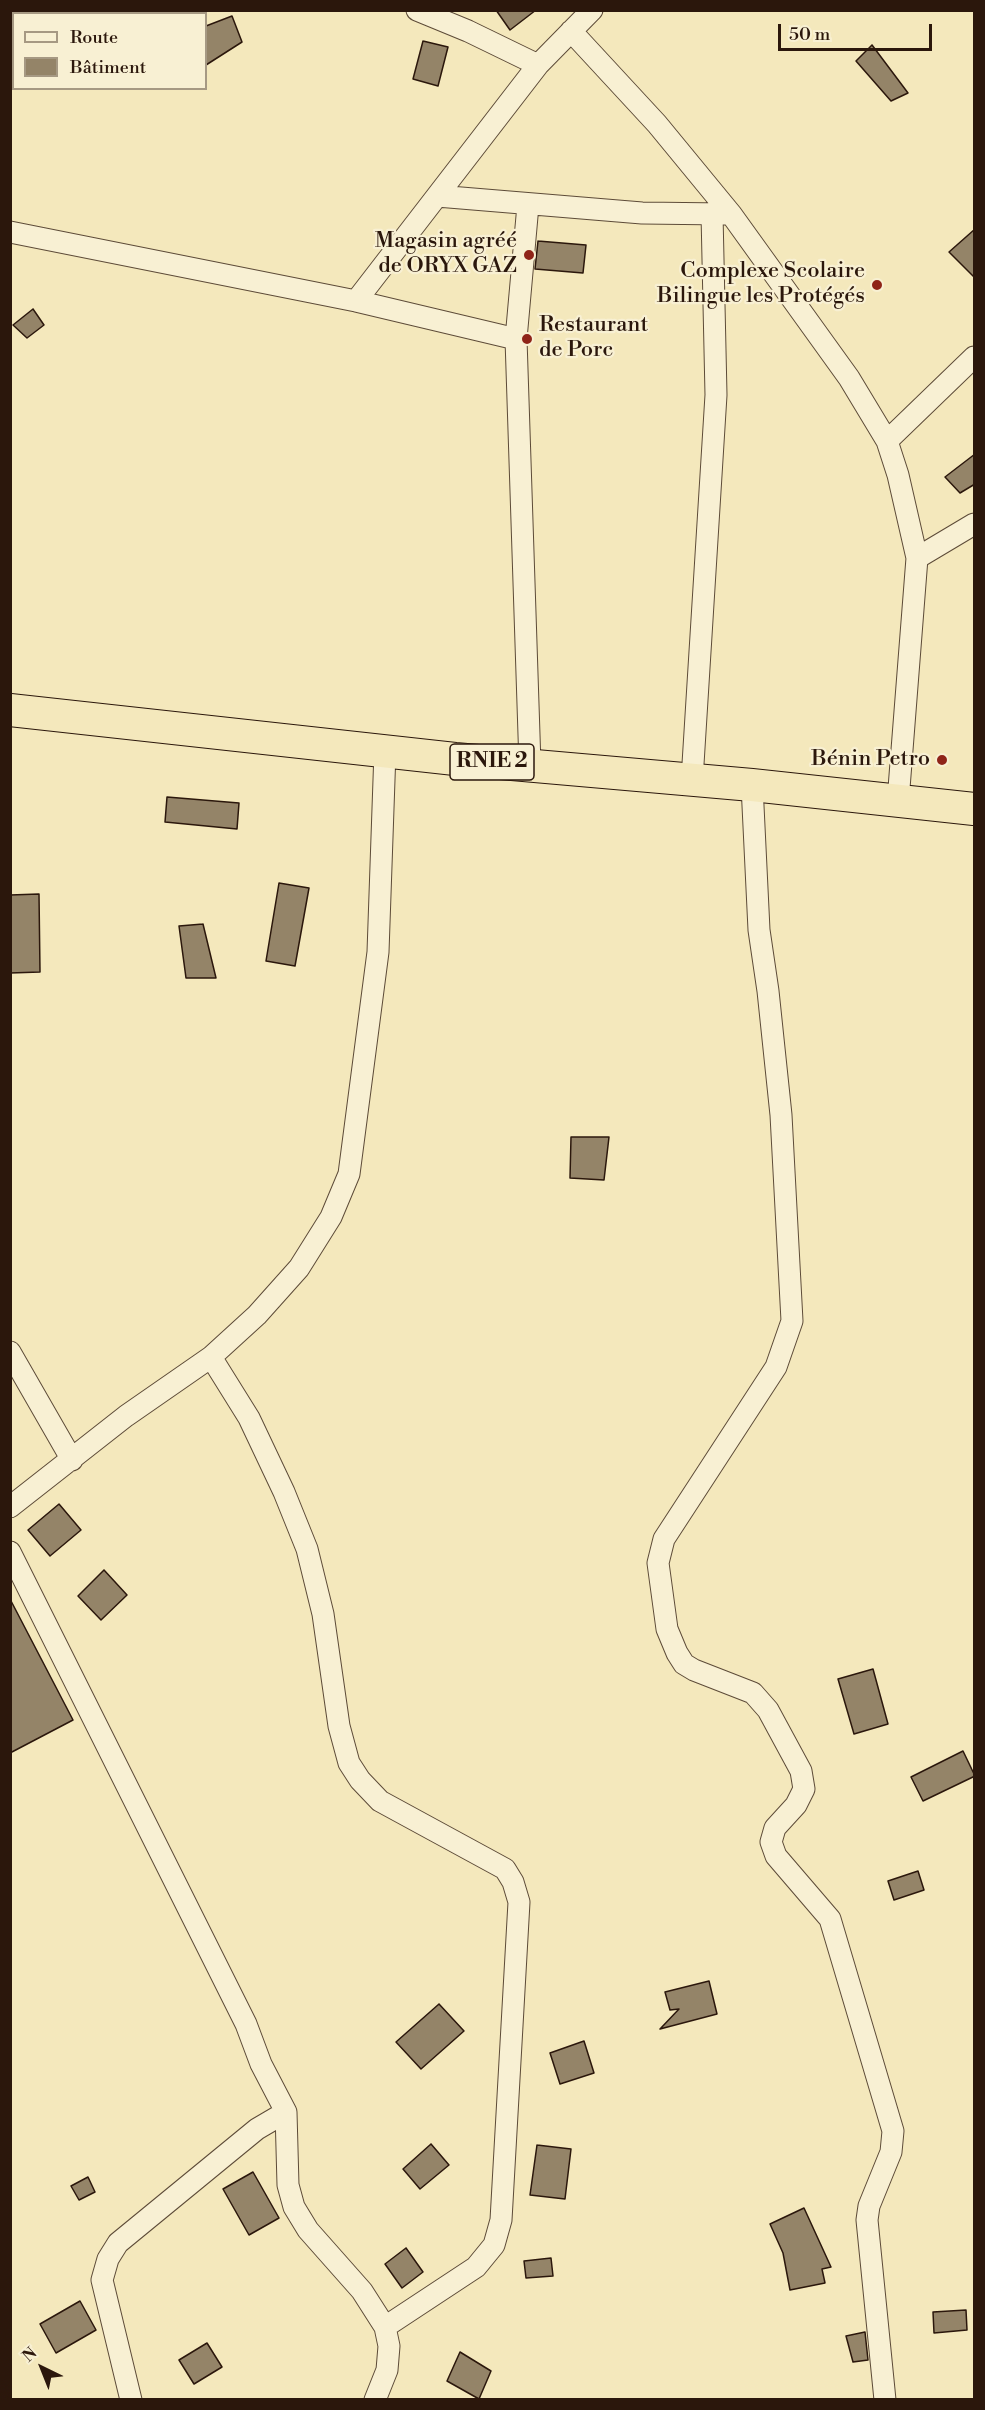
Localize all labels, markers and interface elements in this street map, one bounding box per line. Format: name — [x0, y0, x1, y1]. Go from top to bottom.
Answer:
legend — [12, 12, 207, 90]
scale bar — [781, 12, 936, 50]
text: 50 m — [789, 23, 830, 46]
text: Route — [70, 26, 118, 49]
text: Bâtiment — [70, 56, 146, 79]
place label: Magasin agréé de ORYX GAZ — [375, 229, 517, 280]
marker: Magasin agréé de ORYX GAZ — [522, 248, 536, 262]
place label: Complexe Scolaire Bilingue les Protégés — [657, 259, 865, 310]
marker: Complexe Scolaire Bilingue les Protégés — [870, 278, 884, 292]
place label: Restaurant de Porc — [539, 313, 648, 364]
marker: Restaurant de Porc — [520, 332, 534, 346]
road number: RNIE 2 — [450, 744, 534, 780]
place label: Bénin Petro — [811, 747, 930, 773]
marker: Bénin Petro — [935, 753, 949, 767]
north arrow — [12, 2338, 72, 2398]
text: N — [18, 2343, 41, 2366]

